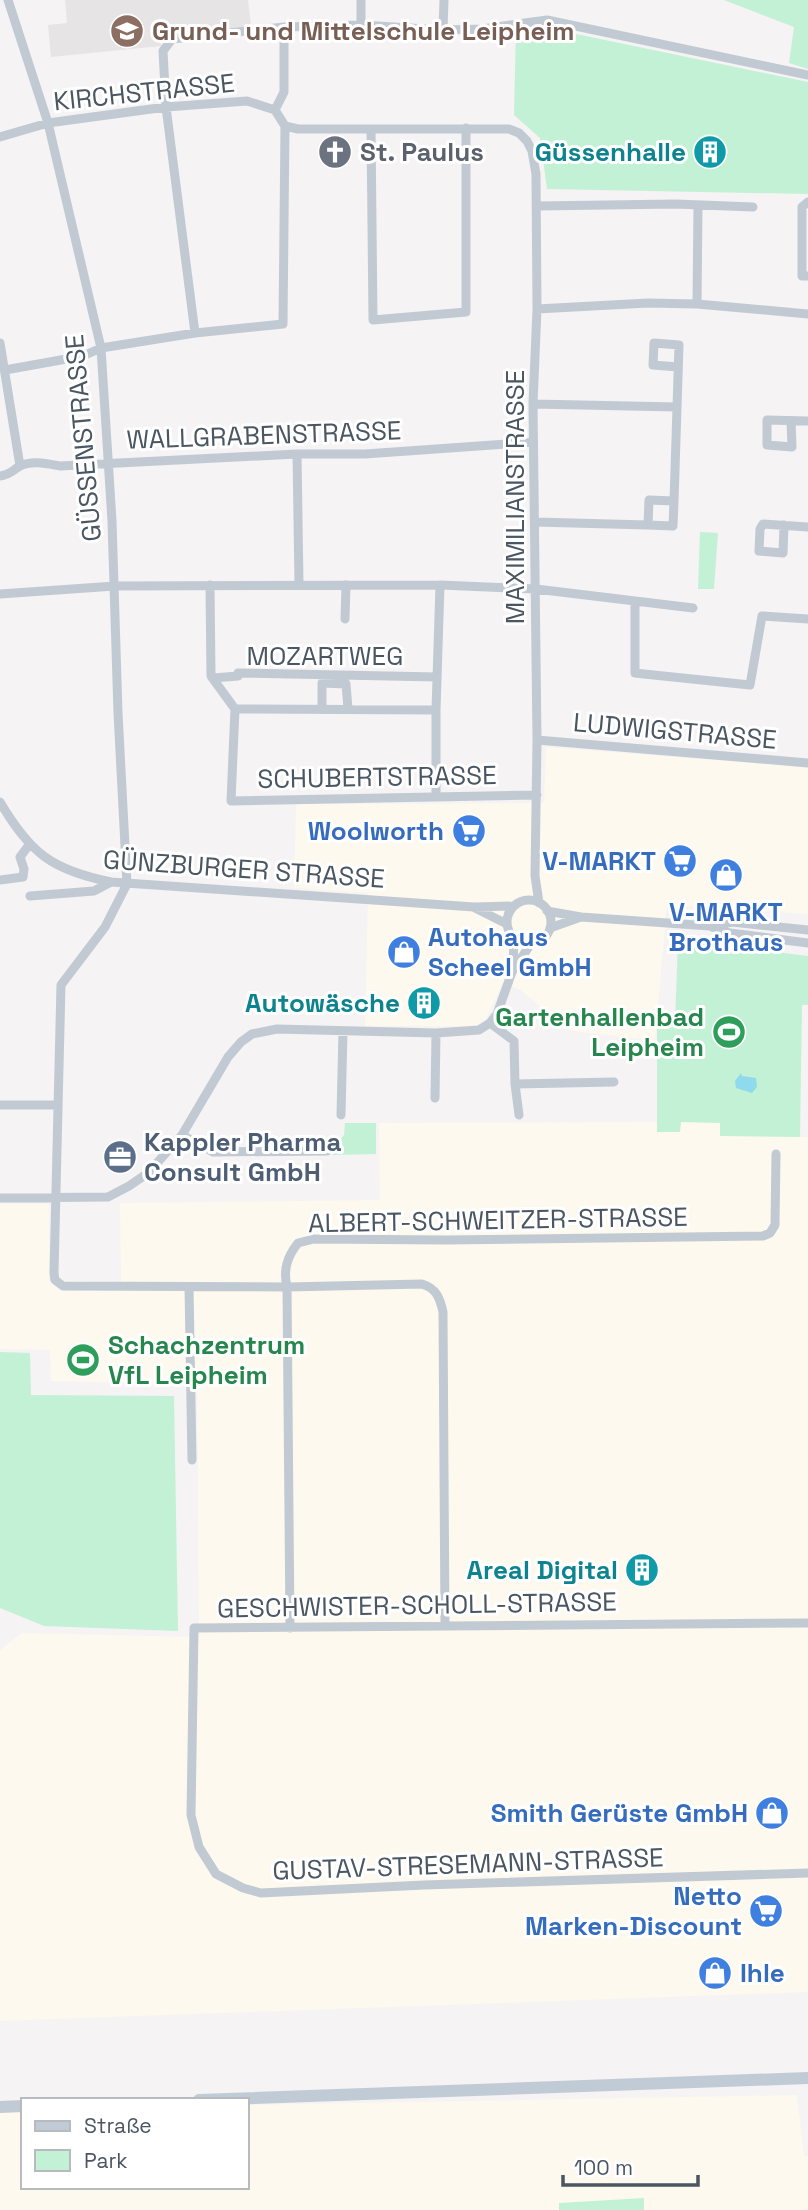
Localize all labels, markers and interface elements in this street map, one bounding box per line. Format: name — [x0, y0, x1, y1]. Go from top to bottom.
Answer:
school or university icon: Grund- und Mittelschule Leipheim — [108, 12, 146, 50]
place label: Grund- und Mittelschule Leipheim — [152, 14, 575, 48]
street label: KIRCHSTRASSE — [52, 66, 236, 118]
church icon: St. Paulus — [316, 133, 354, 171]
building icon: Güssenhalle — [691, 133, 729, 171]
place label: St. Paulus — [360, 135, 484, 169]
place label: Güssenhalle — [535, 135, 686, 169]
street label: GÜSSENSTRASSE — [57, 333, 109, 543]
street label: MAXIMILIANSTRASSE — [498, 370, 532, 624]
street label: WALLGRABENSTRASSE — [126, 413, 402, 457]
street label: MOZARTWEG — [247, 639, 403, 673]
street label: LUDWIGSTRASSE — [572, 705, 778, 757]
street label: SCHUBERTSTRASSE — [257, 758, 497, 796]
supermarket icon: Woolworth — [450, 812, 488, 850]
place label: Woolworth — [308, 814, 444, 848]
street label: GÜNZBURGER STRASSE — [102, 842, 386, 896]
supermarket icon: V-MARKT — [661, 842, 699, 880]
place label: V-MARKT — [542, 844, 656, 878]
shop icon: V-MARKT Brothaus — [707, 856, 745, 894]
place label: V-MARKT Brothaus — [669, 895, 783, 959]
place label: Autohaus Scheel GmbH — [428, 920, 592, 984]
shop icon: Autohaus Scheel GmbH — [385, 933, 423, 971]
building icon: Autowäsche — [405, 984, 443, 1022]
place label: Autowäsche — [245, 986, 400, 1020]
place label: Gartenhallenbad Leipheim — [495, 1000, 704, 1064]
sports icon: Gartenhallenbad Leipheim — [710, 1013, 748, 1051]
place label: Kappler Pharma Consult GmbH — [144, 1125, 342, 1189]
office icon: Kappler Pharma Consult GmbH — [101, 1138, 139, 1176]
street label: ALBERT-SCHWEITZER-STRASSE — [308, 1200, 688, 1240]
place label: Schachzentrum VfL Leipheim — [108, 1328, 305, 1392]
sports icon: Schachzentrum VfL Leipheim — [64, 1341, 102, 1379]
building icon: Areal Digital — [623, 1551, 661, 1589]
place label: Areal Digital — [467, 1553, 618, 1587]
street label: GESCHWISTER-SCHOLL-STRASSE — [217, 1585, 617, 1625]
shop icon: Smith Gerüste GmbH — [753, 1794, 791, 1832]
place label: Smith Gerüste GmbH — [491, 1796, 748, 1830]
street label: GUSTAV-STRESEMANN-STRASSE — [272, 1840, 664, 1888]
place label: Netto Marken-Discount — [525, 1879, 742, 1943]
supermarket icon: Netto Marken-Discount — [747, 1892, 785, 1930]
shop icon: Ihle — [696, 1954, 734, 1992]
place label: Ihle — [740, 1956, 785, 1990]
legend — [21, 2098, 248, 2189]
text: Straße — [84, 2112, 152, 2139]
scale bar — [563, 2144, 698, 2188]
text: Park — [84, 2147, 128, 2174]
text: 100 m — [574, 2154, 633, 2181]

